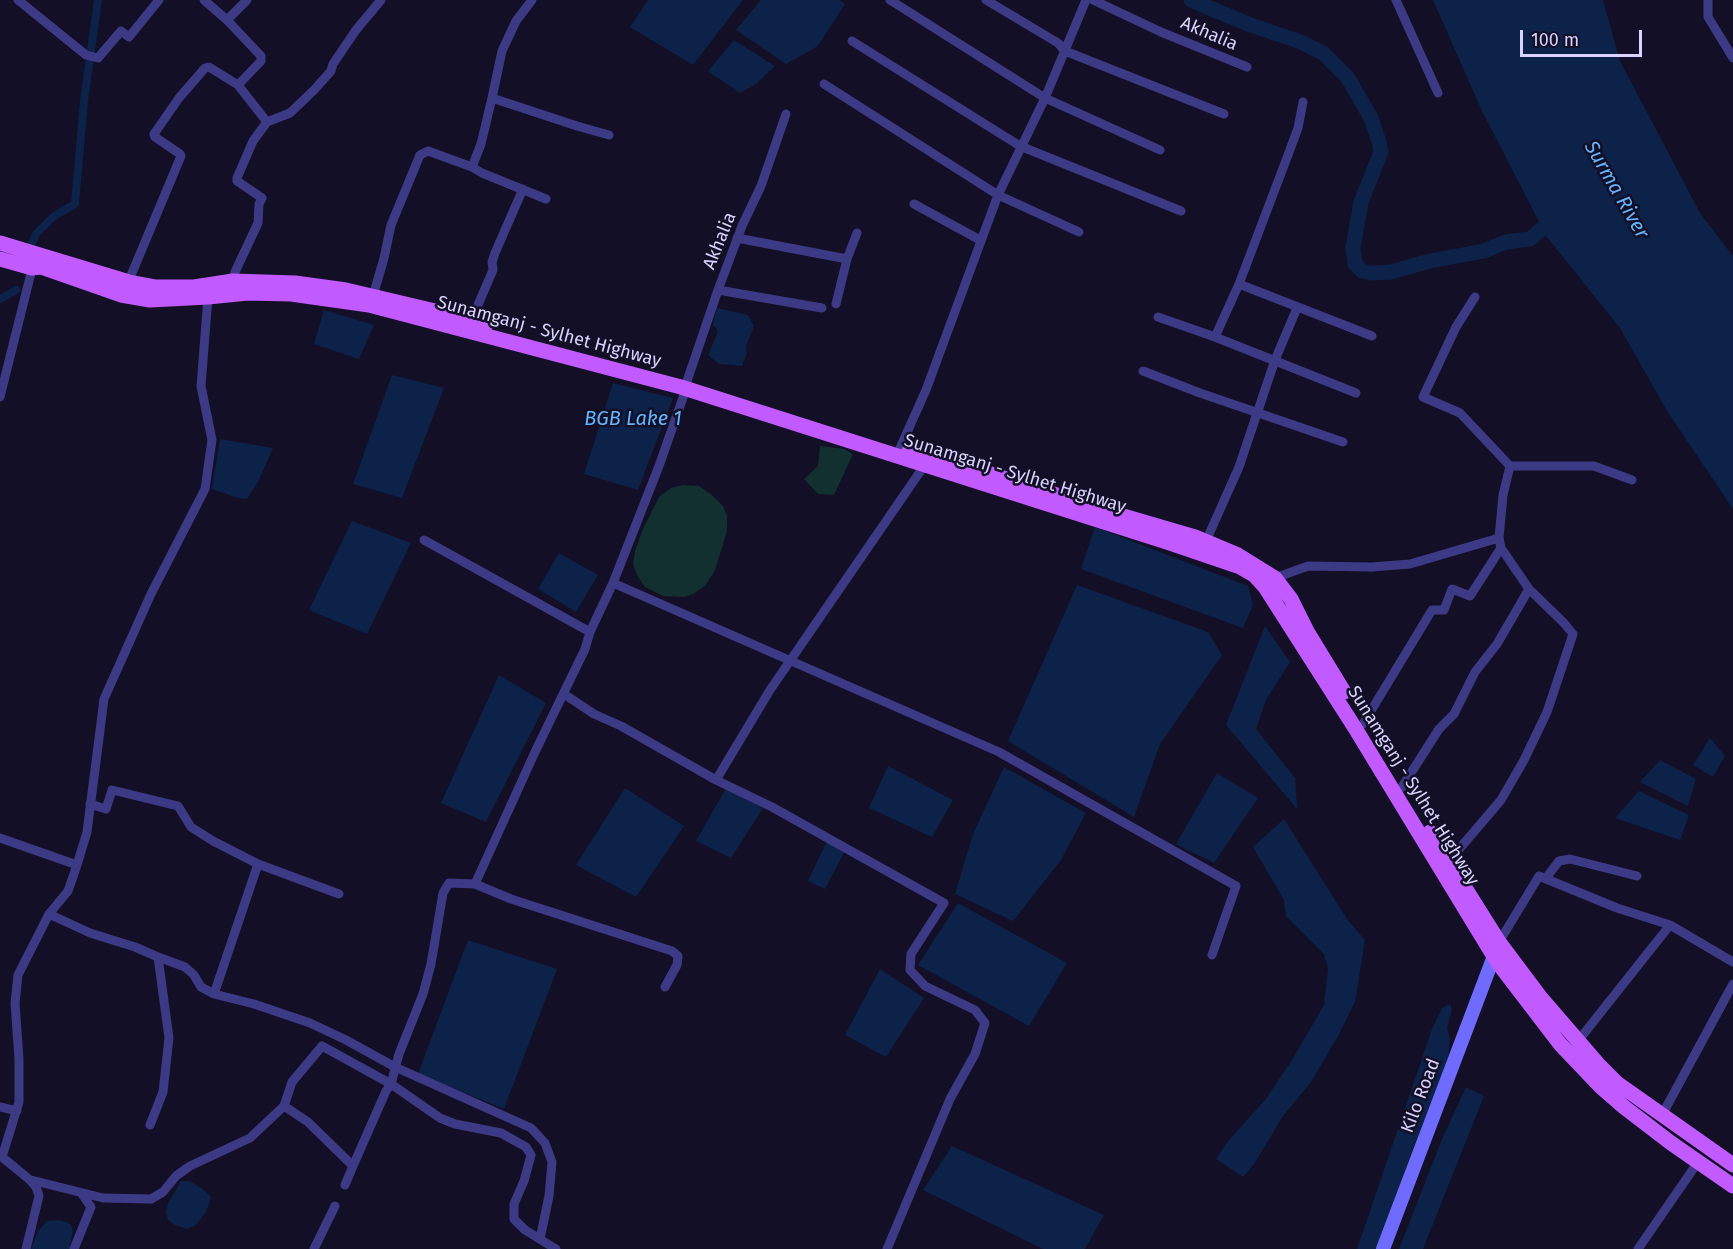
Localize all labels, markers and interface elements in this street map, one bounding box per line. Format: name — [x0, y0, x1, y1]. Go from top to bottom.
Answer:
street label: Akhalia — [1177, 12, 1241, 56]
scale bar — [1523, 18, 1644, 56]
text: 100 m — [1531, 29, 1579, 51]
water label: Surma River — [1578, 137, 1654, 243]
street label: Akhalia — [699, 209, 741, 273]
street label: Sunamganj - Sylhet Highway — [435, 292, 663, 372]
water label: BGB Lake 1 — [584, 407, 682, 431]
street label: Sunamganj - Sylhet Highway — [901, 430, 1129, 518]
street label: Sunamganj - Sylhet Highway — [1343, 682, 1483, 890]
street label: Kilo Road — [1397, 1056, 1445, 1136]

